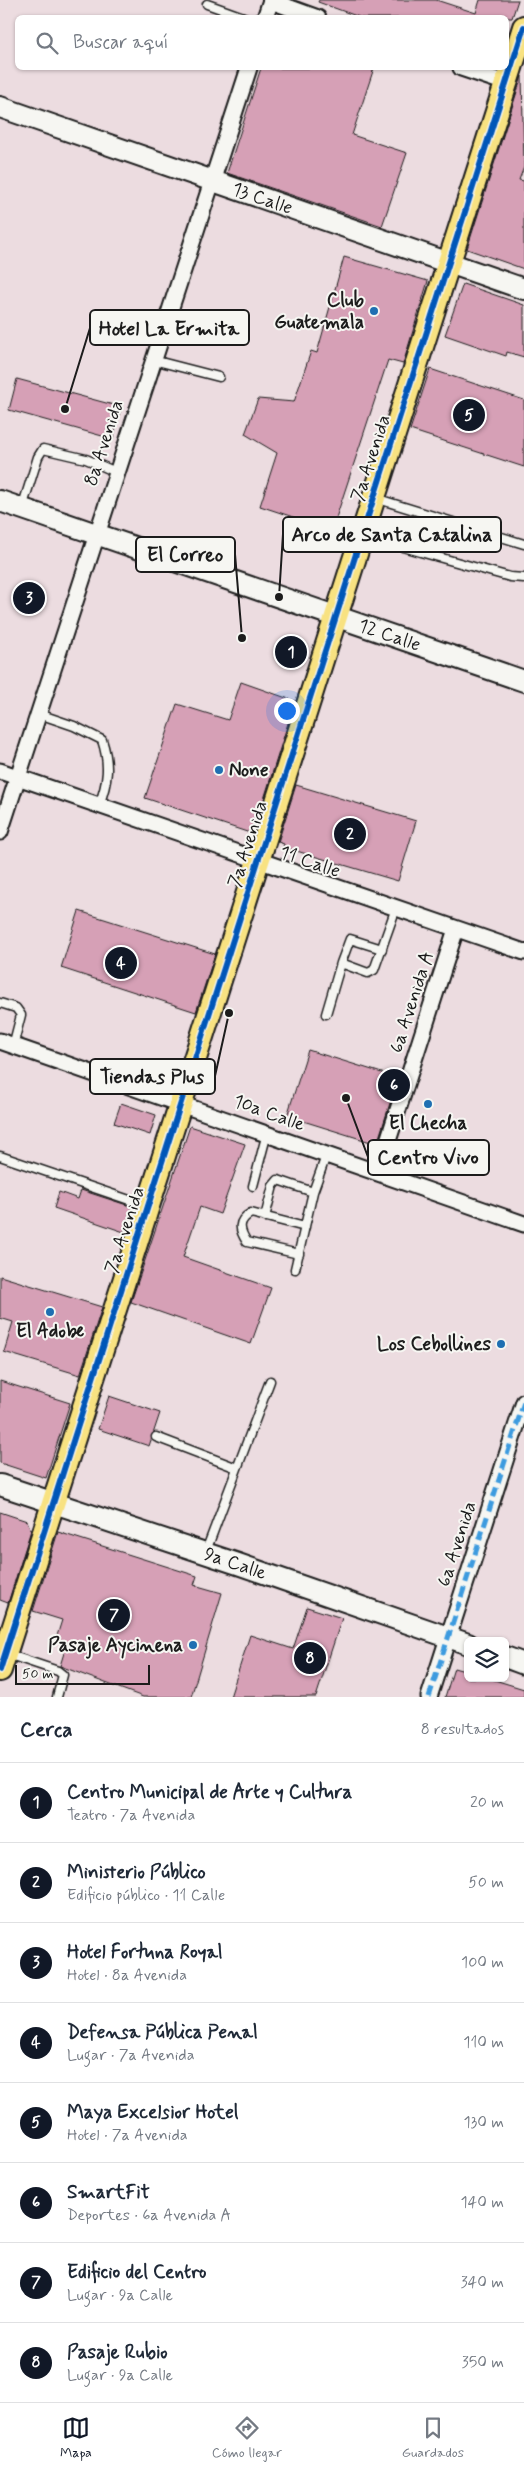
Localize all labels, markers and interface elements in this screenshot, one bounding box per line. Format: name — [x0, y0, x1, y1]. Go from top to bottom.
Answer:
search box — [15, 15, 509, 70]
icon: search — [33, 29, 61, 57]
text: Buscar aquí — [73, 30, 168, 55]
street label: 13 Calle — [229, 176, 296, 220]
place label: Club Guatemala — [274, 288, 364, 335]
marker: Club Guatemala — [368, 305, 380, 317]
callout: Hotel La Ermita — [90, 310, 249, 345]
text: Hotel La Ermita — [99, 316, 240, 343]
pin: 5 — [453, 396, 485, 434]
street label: 8a Avenida — [78, 397, 130, 489]
street label: 7a Avenida — [345, 411, 397, 505]
callout: Arco de Santa Catalina — [283, 517, 501, 552]
text: Arco de Santa Catalina — [292, 522, 492, 549]
callout: El Correo — [136, 537, 235, 572]
text: El Correo — [147, 542, 224, 569]
pin: 3 — [13, 579, 45, 617]
street label: 12 Calle — [355, 613, 424, 657]
pin: 1 — [275, 633, 307, 671]
your location — [274, 698, 300, 724]
place label: None — [229, 758, 268, 783]
marker: None — [213, 764, 225, 776]
street label: 7a Avenida — [222, 797, 274, 891]
pin: 2 — [334, 815, 366, 853]
street label: 11 Calle — [276, 840, 344, 884]
pin: 4 — [105, 944, 137, 982]
street label: 6a Avenida A — [384, 948, 440, 1056]
callout: Tiendas Plus — [90, 1059, 215, 1094]
text: Tiendas Plus — [100, 1064, 204, 1091]
pin: 6 — [378, 1066, 410, 1104]
street label: 10a Calle — [230, 1089, 308, 1137]
marker: El Checha — [422, 1098, 434, 1110]
place label: El Checha — [389, 1111, 467, 1136]
callout: Centro Vivo — [368, 1140, 489, 1175]
text: Centro Vivo — [377, 1145, 479, 1172]
street label: 7a Avenida — [99, 1183, 151, 1277]
marker: El Adobe — [44, 1306, 56, 1318]
place label: El Adobe — [16, 1319, 85, 1344]
place label: Los Cebollines — [377, 1332, 492, 1357]
marker: Los Cebollines — [495, 1338, 507, 1350]
street label: 6a Avenida — [431, 1498, 483, 1590]
street label: 9a Calle — [201, 1541, 270, 1586]
pin: 7 — [98, 1596, 130, 1634]
place label: Pasaje Aycinena — [48, 1633, 183, 1659]
map controls — [464, 1637, 509, 1682]
button: layers — [464, 1637, 509, 1682]
marker: Pasaje Aycinena — [187, 1639, 199, 1651]
pin: 8 — [294, 1639, 326, 1677]
scale bar — [15, 1662, 150, 1685]
text: 50 m — [22, 1665, 53, 1683]
text: Cerca — [20, 1716, 73, 1744]
text: 8 resultados — [421, 1719, 504, 1740]
text: Centro Municipal de Arte y Cultura — [67, 1780, 352, 1805]
text: 1 — [32, 1792, 40, 1813]
text: 20 m — [470, 1792, 504, 1813]
text: Teatro · 7a Avenida — [67, 1805, 195, 1826]
text: Ministerio Público — [67, 1860, 206, 1885]
text: 2 — [32, 1872, 40, 1893]
text: 50 m — [468, 1872, 504, 1893]
text: Edificio público · 11 Calle — [67, 1885, 225, 1906]
text: Hotel Fortuna Royal — [67, 1940, 223, 1965]
text: 3 — [32, 1952, 40, 1973]
text: 100 m — [461, 1952, 504, 1973]
text: Hotel · 8a Avenida — [67, 1965, 187, 1986]
text: Defensa Pública Penal — [67, 2020, 258, 2045]
text: 4 — [31, 2032, 41, 2053]
text: 110 m — [463, 2032, 504, 2053]
text: Lugar · 7a Avenida — [67, 2045, 194, 2066]
text: Maya Excelsior Hotel — [67, 2100, 239, 2125]
text: 5 — [31, 2112, 41, 2133]
text: 130 m — [463, 2112, 504, 2133]
text: Hotel · 7a Avenida — [67, 2125, 188, 2146]
text: SmartFit — [67, 2180, 150, 2205]
text: 6 — [32, 2192, 40, 2213]
text: 140 m — [460, 2192, 504, 2213]
text: Deportes · 6a Avenida A — [67, 2205, 231, 2226]
text: Edificio del Centro — [67, 2260, 206, 2285]
text: 7 — [31, 2272, 41, 2293]
text: 340 m — [460, 2272, 504, 2293]
text: Lugar · 9a Calle — [67, 2285, 173, 2306]
text: Pasaje Rubio — [67, 2340, 168, 2365]
text: 8 — [31, 2352, 41, 2373]
text: 350 m — [462, 2352, 504, 2373]
text: Lugar · 9a Calle — [67, 2365, 173, 2386]
tab: Mapa — [60, 2414, 92, 2462]
tab: Cómo llegar — [212, 2414, 282, 2462]
tab: Guardados — [402, 2414, 464, 2462]

